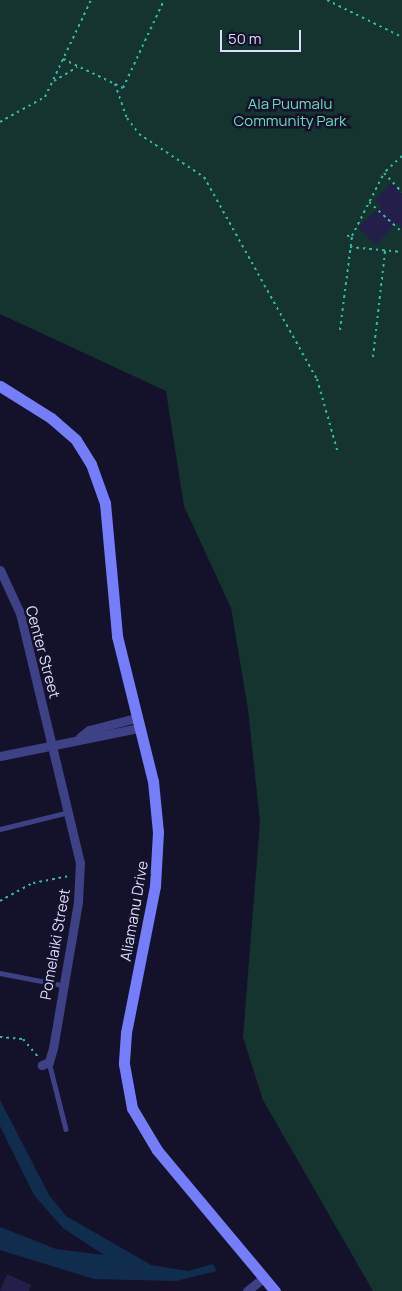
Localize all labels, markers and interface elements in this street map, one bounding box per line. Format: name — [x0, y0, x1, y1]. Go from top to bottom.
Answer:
scale bar — [222, 20, 303, 52]
text: 50 m — [228, 28, 262, 49]
park label: Ala Puumalu Community Park — [234, 94, 346, 129]
street label: Center Street — [22, 604, 64, 700]
street label: Aliamanu Drive — [116, 859, 152, 963]
street label: Pomelaiki Street — [36, 887, 74, 1001]

